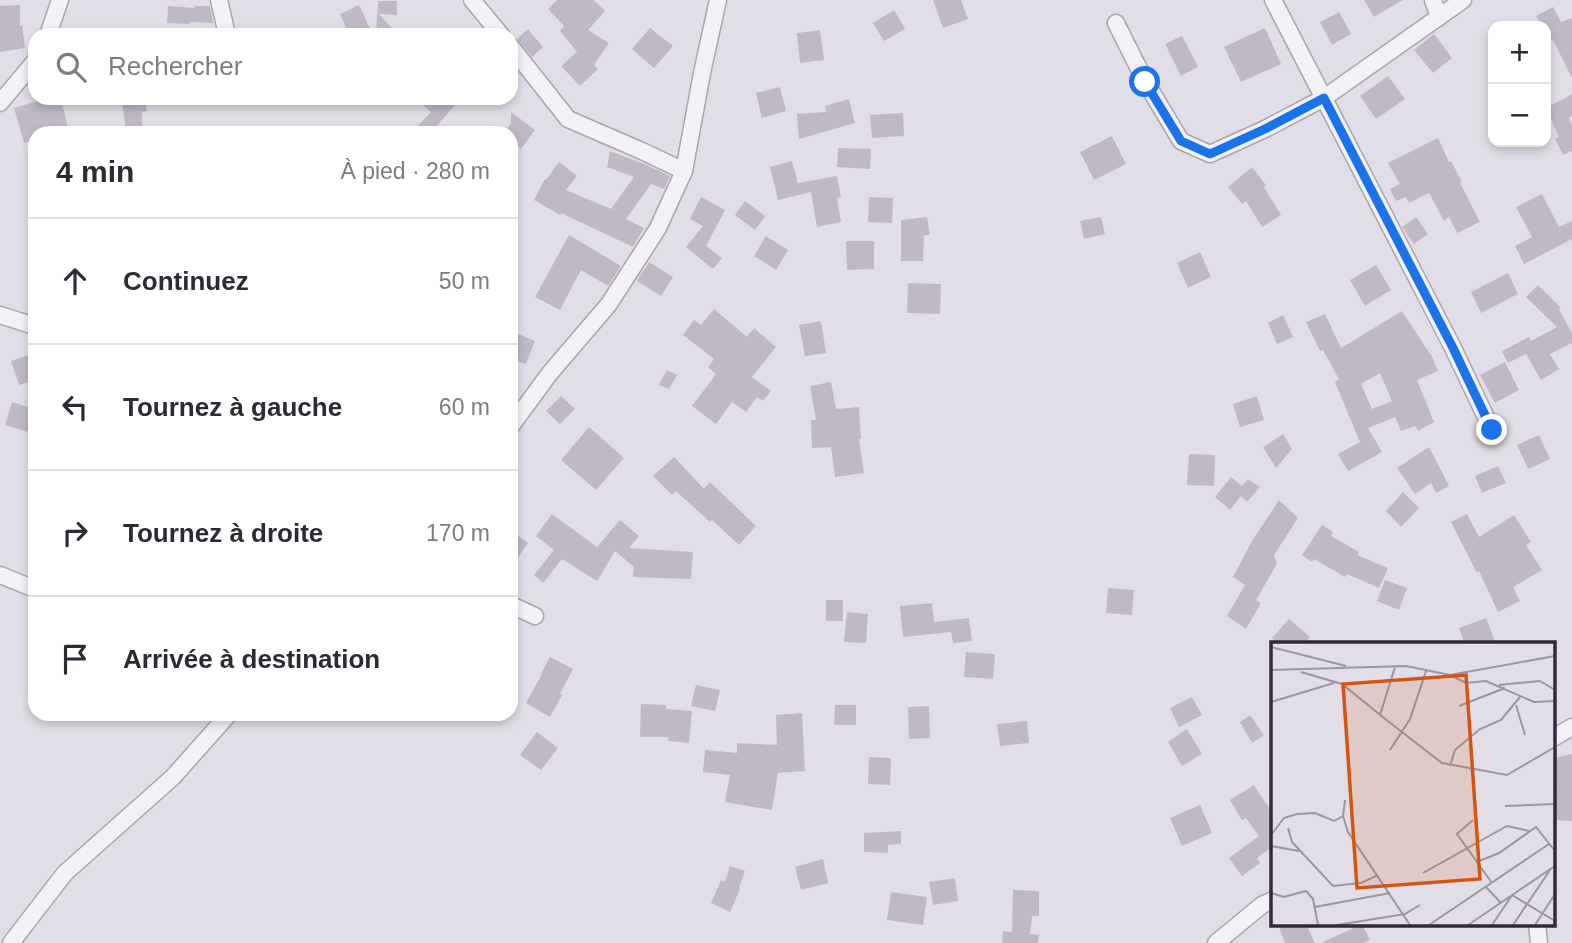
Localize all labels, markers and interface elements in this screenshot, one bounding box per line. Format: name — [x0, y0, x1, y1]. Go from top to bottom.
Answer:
map controls — [1488, 21, 1551, 147]
button: + — [1488, 21, 1551, 84]
search box — [28, 28, 518, 105]
icon: search — [52, 48, 90, 86]
text: Rechercher — [108, 51, 242, 81]
route start — [1129, 66, 1160, 97]
button: − — [1488, 84, 1551, 147]
text: 4 min — [56, 155, 134, 188]
text: À pied · 280 m — [340, 158, 490, 184]
icon: ahead — [56, 262, 94, 300]
text: Continuez — [123, 266, 249, 296]
text: 50 m — [439, 268, 490, 294]
icon: left — [56, 388, 94, 426]
text: Tournez à gauche — [123, 392, 342, 422]
text: 60 m — [439, 394, 490, 420]
route end — [1476, 414, 1507, 445]
icon: right — [56, 514, 94, 552]
text: Tournez à droite — [123, 518, 323, 548]
text: 170 m — [426, 520, 490, 546]
icon: arrive — [56, 640, 94, 678]
inset map — [1271, 642, 1554, 926]
text: Arrivée à destination — [123, 644, 380, 674]

